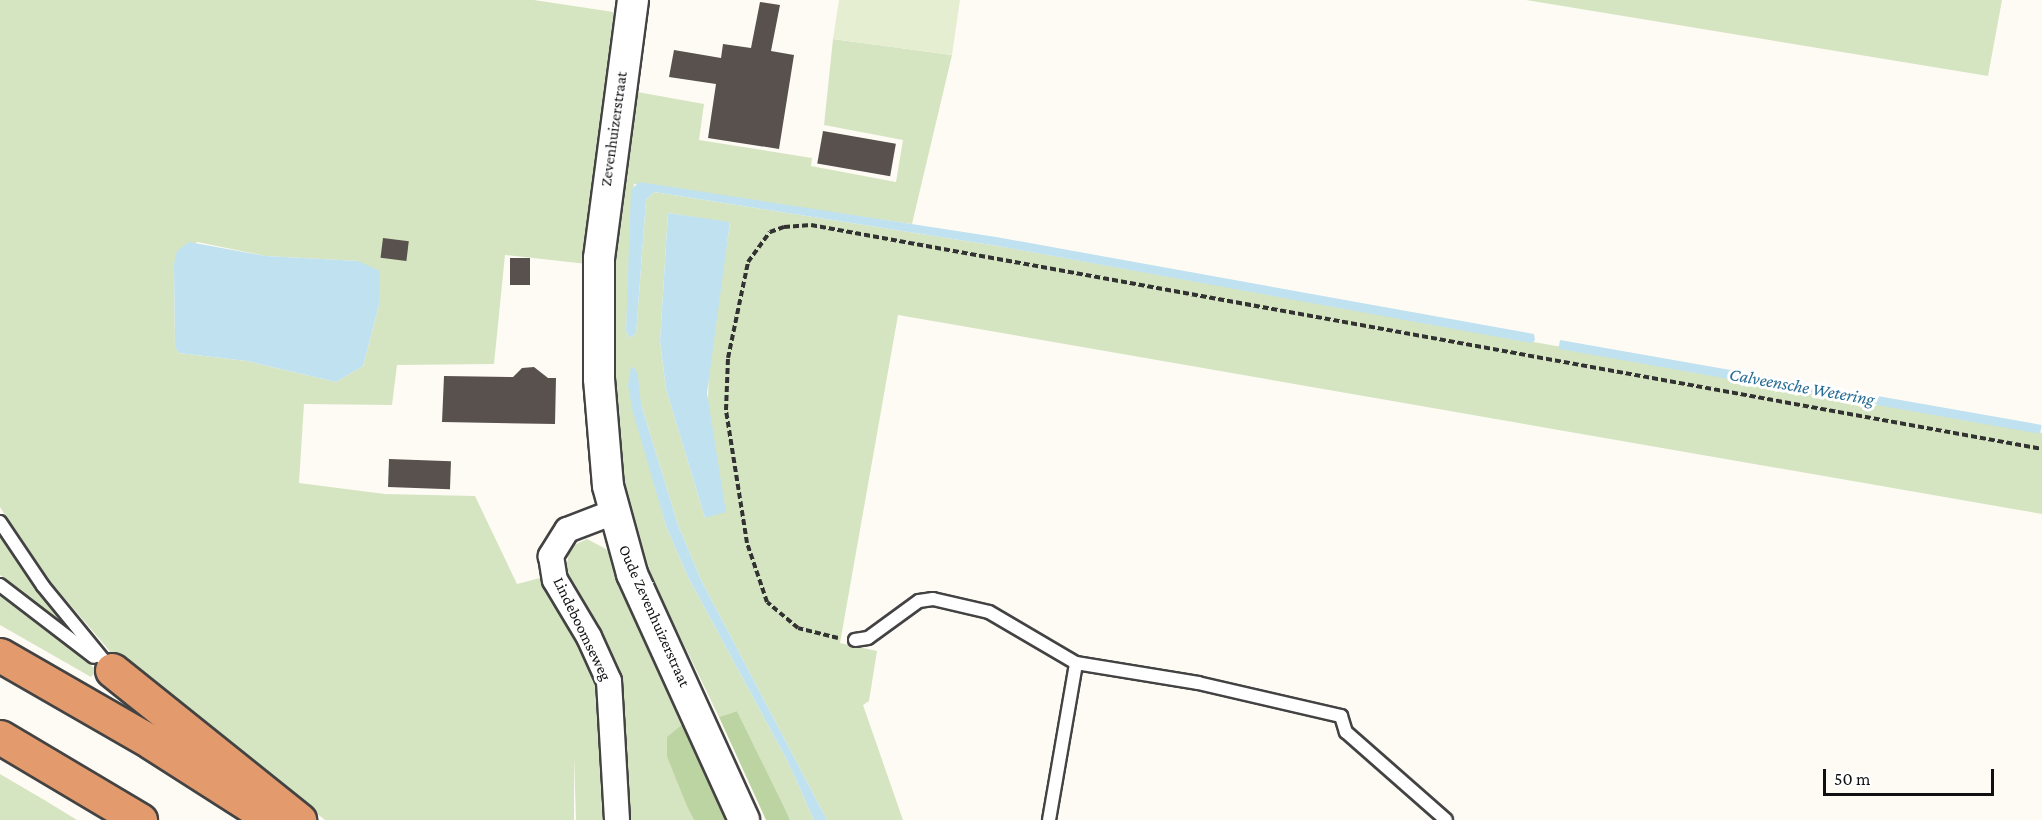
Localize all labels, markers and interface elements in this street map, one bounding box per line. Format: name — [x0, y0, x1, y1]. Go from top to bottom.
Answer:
street label: Zevenhuizerstraat — [596, 70, 632, 188]
water label: Calveensche Wetering — [1728, 364, 1876, 410]
street label: Oude Zevenhuizerstraat — [614, 542, 694, 690]
street label: Lindeboomseweg — [549, 574, 615, 684]
scale bar — [1826, 757, 1997, 795]
text: 50 m — [1834, 769, 1871, 789]

